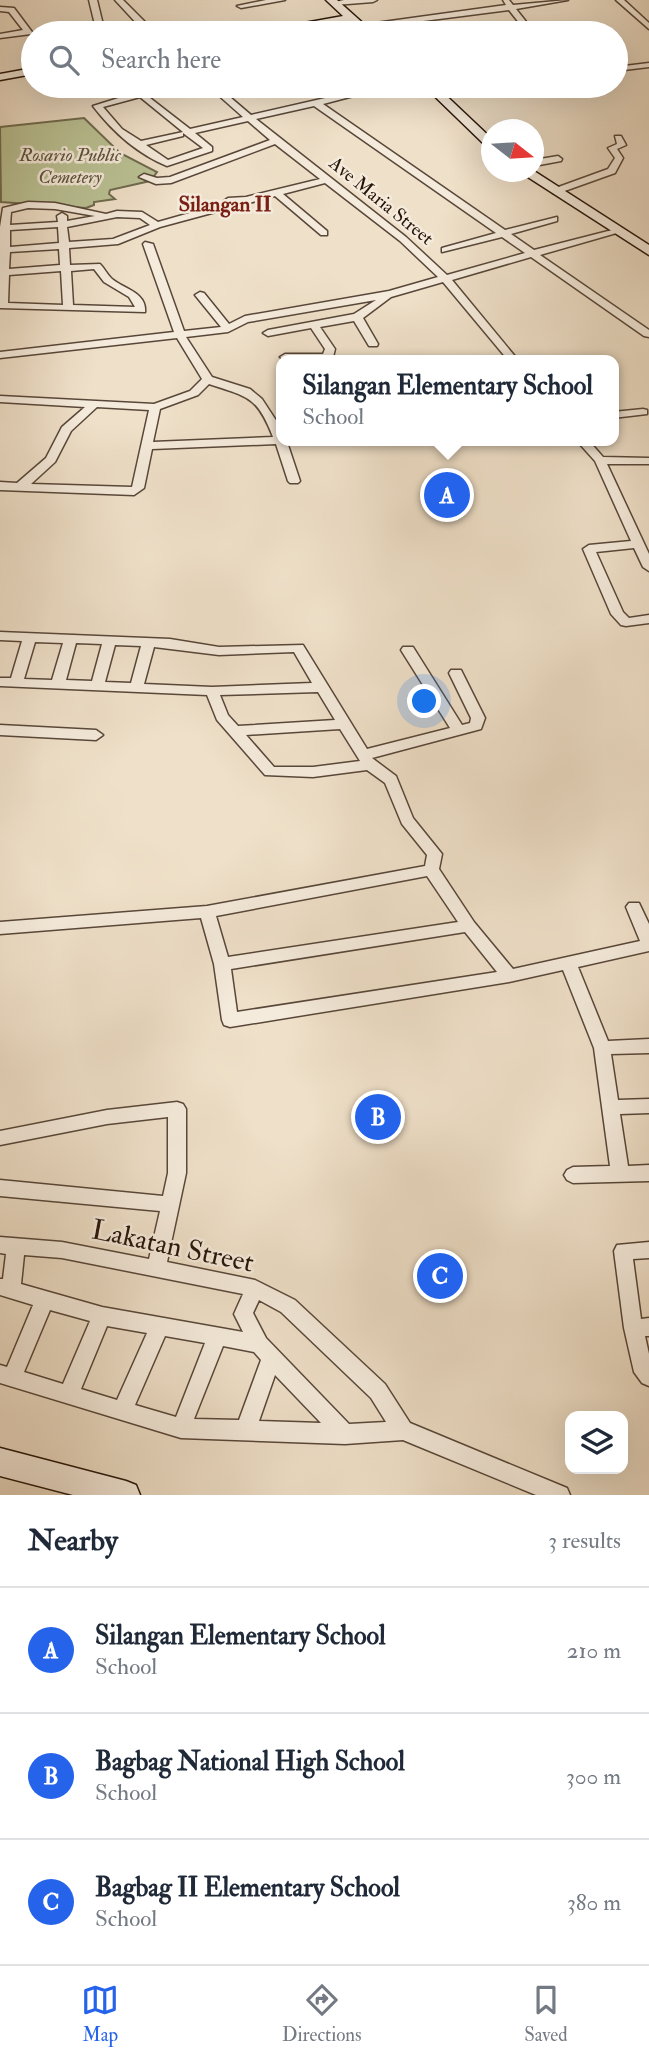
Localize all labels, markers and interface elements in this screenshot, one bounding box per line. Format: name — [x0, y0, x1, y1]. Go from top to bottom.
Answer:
search box — [21, 21, 628, 98]
icon: search — [45, 41, 83, 79]
text: Search here — [101, 44, 221, 76]
north arrow — [481, 119, 544, 182]
park label: Rosario Public Cemetery — [18, 143, 122, 189]
street label: Ave Maria Street — [324, 151, 438, 250]
district label: Silangan II — [178, 191, 272, 218]
popup — [276, 355, 619, 446]
text: Silangan Elementary School — [302, 370, 593, 402]
text: School — [302, 402, 364, 431]
pin: A — [424, 469, 470, 521]
your location — [407, 684, 441, 718]
pin: B — [355, 1091, 401, 1143]
street label: Lakatan Street — [88, 1212, 257, 1281]
pin: C — [417, 1250, 463, 1302]
map controls — [565, 1411, 628, 1474]
button: layers — [565, 1411, 628, 1474]
text: Nearby — [28, 1522, 118, 1559]
text: 3 results — [548, 1526, 621, 1555]
text: Silangan Elementary School — [95, 1620, 386, 1652]
text: A — [44, 1636, 58, 1665]
text: 210 m — [567, 1636, 621, 1665]
text: School — [95, 1652, 157, 1681]
text: Bagbag National High School — [95, 1746, 405, 1778]
text: B — [43, 1762, 59, 1791]
text: 300 m — [566, 1762, 621, 1791]
text: School — [95, 1778, 157, 1807]
text: Bagbag II Elementary School — [95, 1872, 400, 1904]
text: C — [43, 1888, 59, 1917]
text: 380 m — [567, 1888, 621, 1917]
text: School — [95, 1904, 157, 1933]
tab: Map — [81, 1981, 119, 2047]
tab: Directions — [282, 1981, 362, 2047]
tab: Saved — [524, 1981, 568, 2047]

